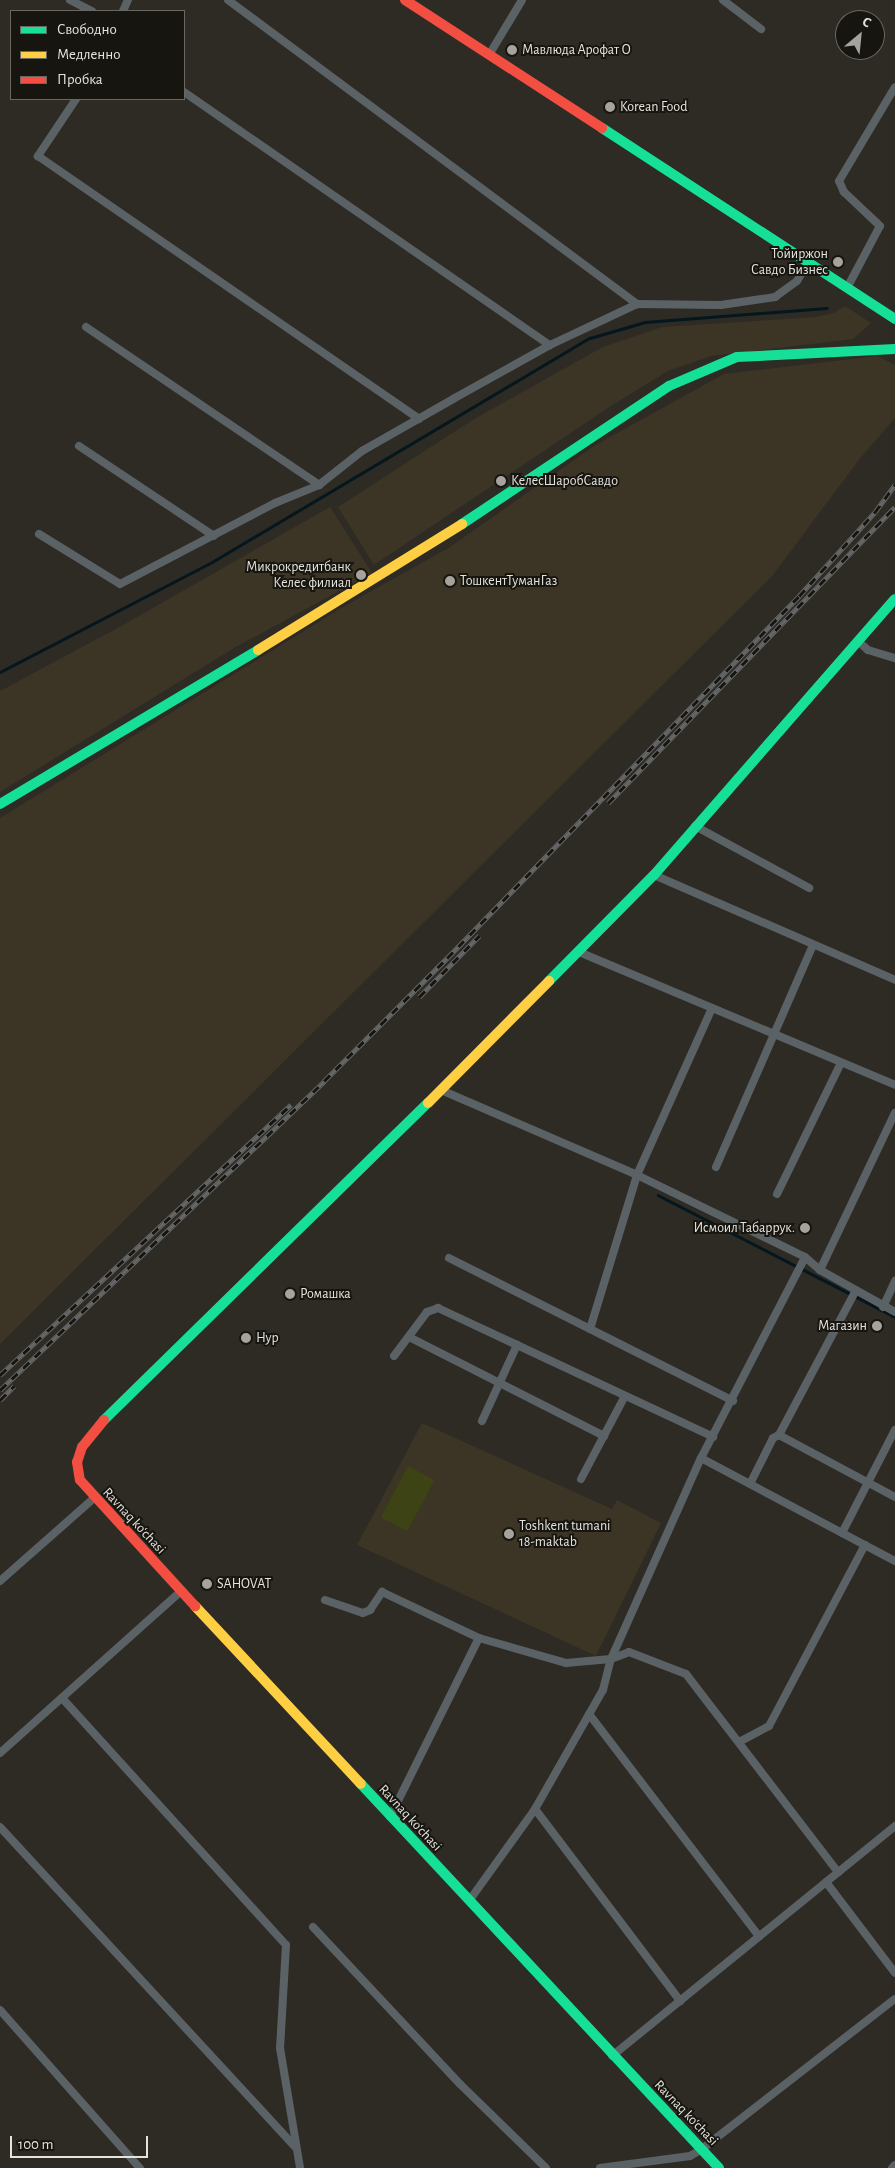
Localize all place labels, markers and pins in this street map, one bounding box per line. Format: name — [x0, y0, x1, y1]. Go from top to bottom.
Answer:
place label: Мавлюда Арофат О — [522, 42, 631, 58]
marker: Мавлюда Арофат О — [506, 44, 518, 56]
place label: Korean Food — [620, 99, 687, 115]
marker: Korean Food — [604, 101, 616, 113]
place label: Тойиржон Савдо Бизнес — [751, 246, 828, 278]
marker: Тойиржон Савдо Бизнес — [832, 256, 844, 268]
place label: КелесШаробСавдо — [511, 473, 618, 489]
marker: КелесШаробСавдо — [495, 475, 507, 487]
place label: Микрокредитбанк Келес филиал — [246, 559, 351, 592]
marker: Микрокредитбанк Келес филиал — [355, 569, 367, 581]
place label: ТошкентТуманГаз — [460, 573, 557, 589]
marker: ТошкентТуманГаз — [444, 575, 456, 587]
place label: Исмоил Табаррук. — [693, 1220, 795, 1236]
marker: Исмоил Табаррук. — [799, 1222, 811, 1234]
place label: Ромашка — [300, 1286, 351, 1302]
marker: Ромашка — [284, 1288, 296, 1300]
place label: Магазин — [818, 1318, 867, 1334]
marker: Магазин — [871, 1320, 883, 1332]
place label: Нур — [256, 1330, 279, 1346]
marker: Нур — [240, 1332, 252, 1344]
place label: Toshkent tumani 18-maktab — [519, 1518, 610, 1550]
marker: Toshkent tumani 18-maktab — [503, 1528, 515, 1540]
place label: SAHOVAT — [217, 1576, 271, 1592]
marker: SAHOVAT — [201, 1578, 213, 1590]

